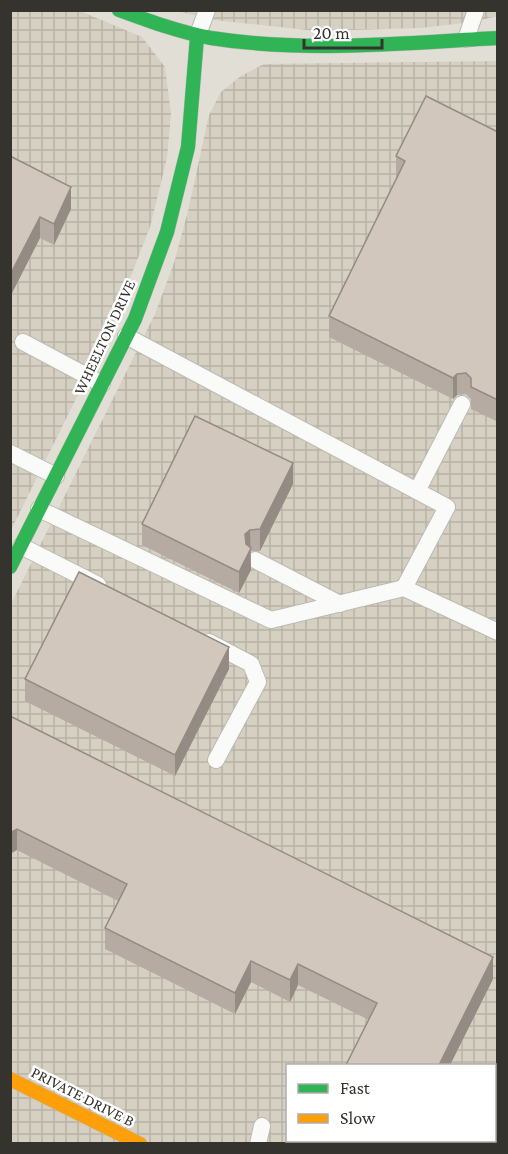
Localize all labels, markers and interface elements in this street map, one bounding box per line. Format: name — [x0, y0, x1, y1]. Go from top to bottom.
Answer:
scale bar — [304, 12, 382, 50]
text: 20 m — [313, 23, 350, 43]
street label: WHEELTON DRIVE — [70, 277, 139, 397]
street label: PRIVATE DRIVE B — [29, 1063, 137, 1130]
legend — [286, 1064, 496, 1142]
text: Fast — [340, 1078, 371, 1098]
text: Slow — [340, 1108, 376, 1128]

